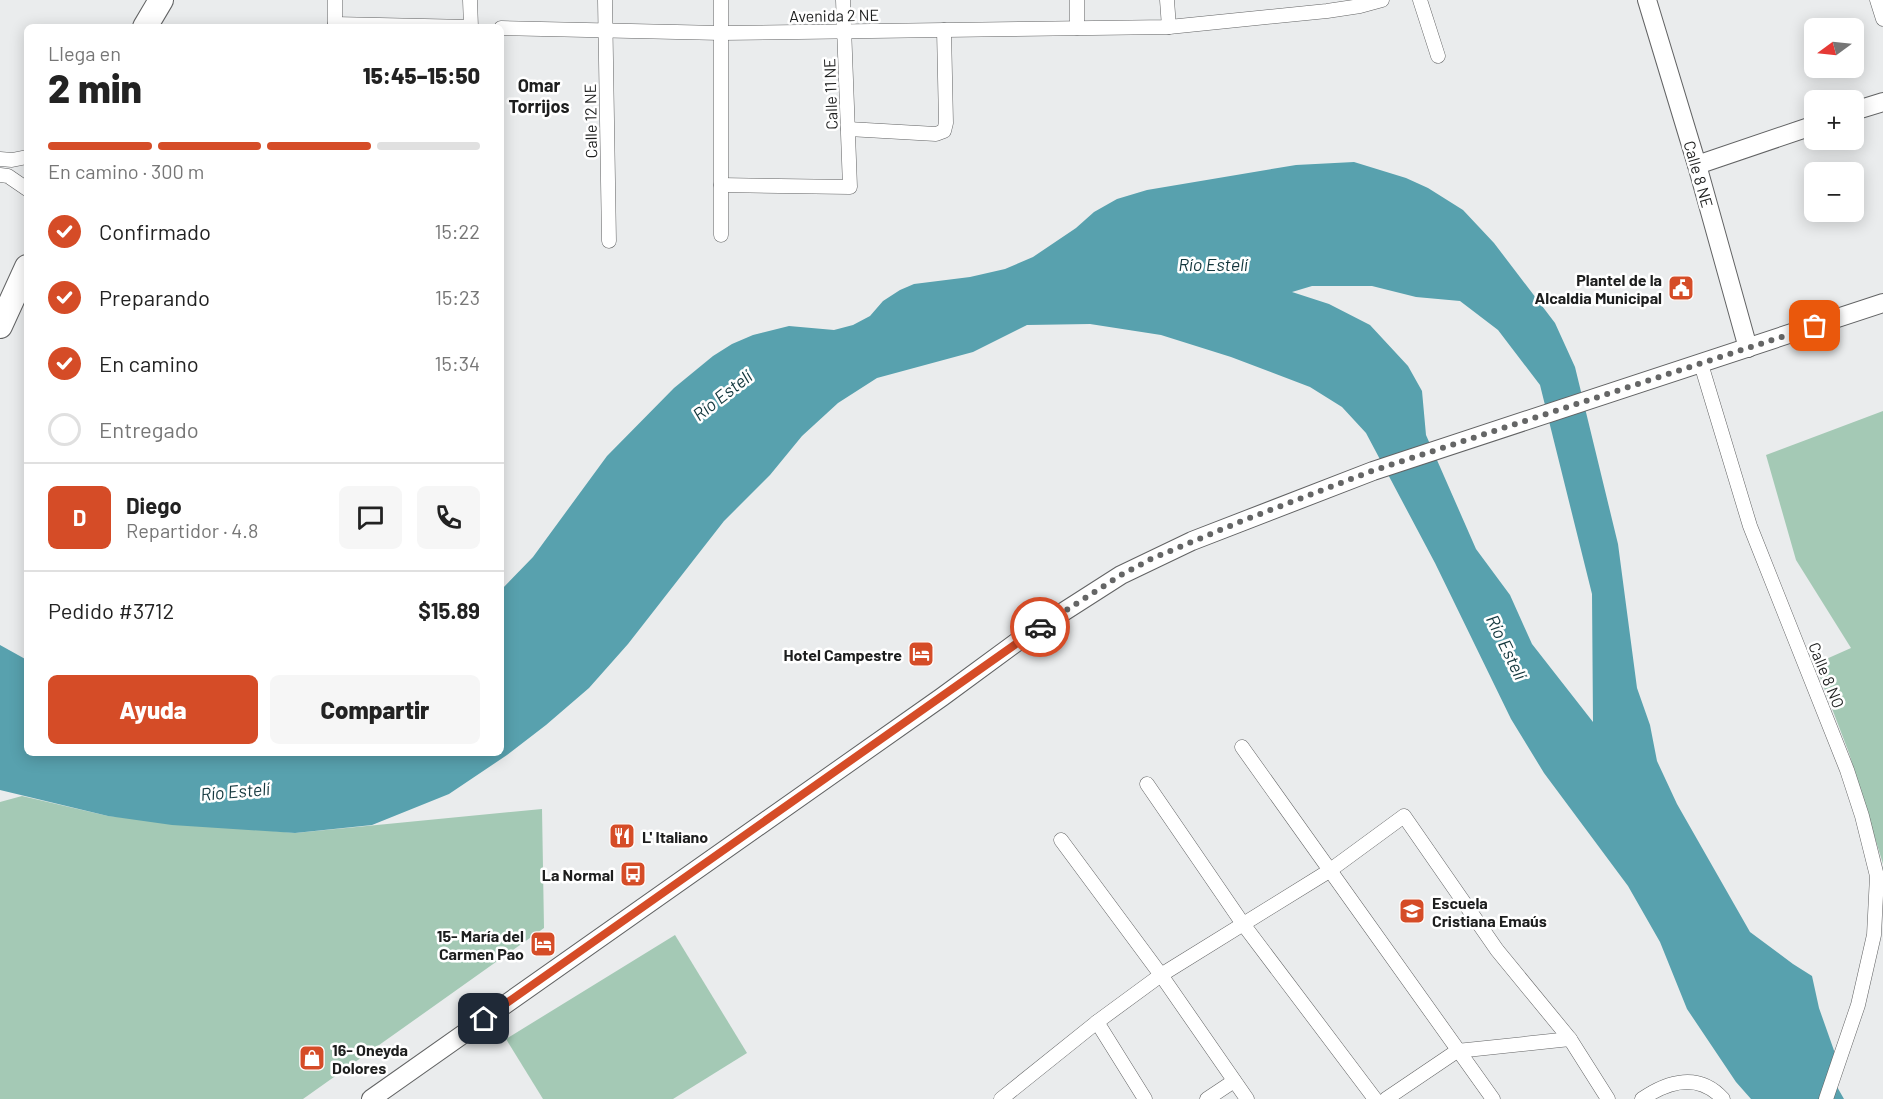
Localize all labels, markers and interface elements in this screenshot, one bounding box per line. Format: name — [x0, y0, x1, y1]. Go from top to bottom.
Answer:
street label: Avenida 2 NE — [789, 5, 879, 25]
north arrow — [1804, 18, 1864, 78]
map controls — [1804, 18, 1864, 222]
text: Llega en — [48, 41, 121, 65]
street label: Calle 11 NE — [819, 58, 841, 130]
text: 15:45–15:50 — [363, 62, 480, 88]
text: 2 min — [48, 64, 142, 111]
district label: Omar Torrijos — [508, 74, 570, 117]
street label: Calle 12 NE — [580, 84, 600, 158]
button: + — [1804, 90, 1864, 150]
street label: Calle 8 NE — [1680, 138, 1718, 210]
text: En camino · 300 m — [48, 159, 204, 183]
button: − — [1804, 162, 1864, 222]
icon: check — [48, 215, 81, 248]
text: Confirmado — [99, 218, 211, 244]
text: 15:22 — [435, 219, 480, 243]
water label: Río Estelí — [1178, 253, 1249, 275]
place label: Plantel de la Alcaldia Municipal — [1535, 270, 1662, 307]
public building icon: Plantel de la Alcaldia Municipal — [1666, 273, 1696, 303]
icon: check — [48, 281, 81, 314]
text: Preparando — [99, 284, 210, 310]
text: 15:23 — [435, 285, 480, 309]
pin — [1789, 300, 1840, 351]
icon: bag — [1798, 309, 1831, 342]
icon: check — [48, 347, 81, 380]
text: En camino — [99, 350, 199, 376]
text: 15:34 — [435, 351, 480, 375]
water label: Río Estelí — [688, 364, 757, 425]
text: Entregado — [99, 416, 199, 442]
button: chat — [339, 486, 402, 549]
button: phone — [417, 486, 480, 549]
text: Diego — [126, 492, 182, 518]
text: D — [73, 504, 86, 530]
text: Repartidor · 4.8 — [126, 518, 258, 542]
text: Pedido #3712 — [48, 597, 174, 623]
text: $15.89 — [418, 597, 480, 623]
courier — [1010, 597, 1070, 657]
icon: car — [1024, 611, 1057, 644]
water label: Río Estelí — [1482, 611, 1533, 684]
hotel icon: Hotel Campestre — [906, 639, 936, 669]
street label: Calle 8 NO — [1805, 639, 1849, 711]
place label: Hotel Campestre — [784, 645, 902, 664]
button: Ayuda — [48, 675, 258, 744]
button: Compartir — [270, 675, 480, 744]
water label: Río Estelí — [199, 777, 272, 805]
restaurant icon: L' Italiano — [607, 821, 637, 851]
place label: L' Italiano — [642, 827, 708, 846]
bus stop icon: La Normal — [618, 859, 648, 889]
place label: La Normal — [542, 865, 614, 884]
place label: Escuela Cristiana Emaús — [1432, 893, 1547, 930]
school or university icon: Escuela Cristiana Emaús — [1397, 896, 1427, 926]
place label: 15- María del Carmen Pao — [437, 926, 524, 963]
hotel icon: 15- María del Carmen Pao — [528, 929, 558, 959]
pin — [458, 993, 509, 1044]
icon: home — [467, 1002, 500, 1035]
place label: 16- Oneyda Dolores — [332, 1040, 408, 1077]
shop icon: 16- Oneyda Dolores — [297, 1043, 327, 1073]

